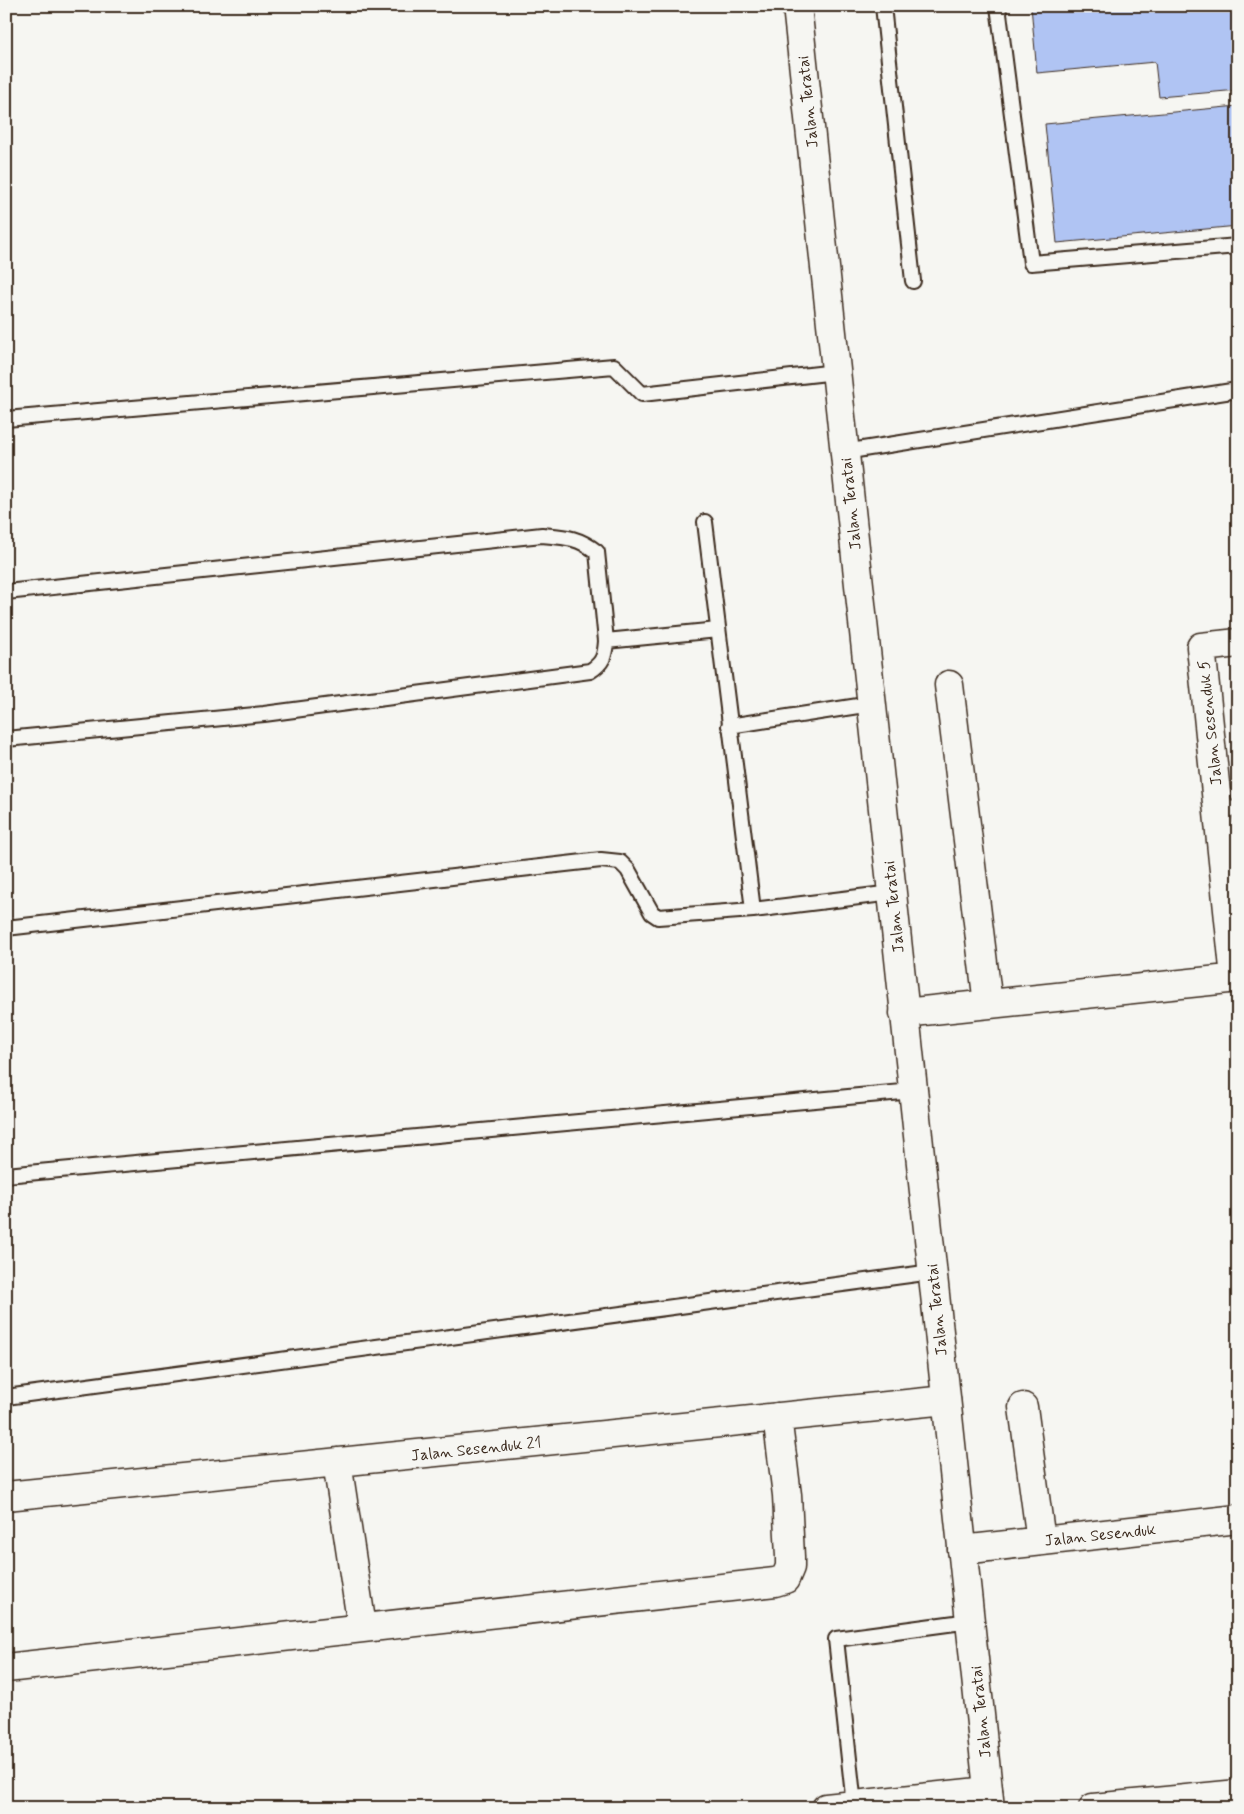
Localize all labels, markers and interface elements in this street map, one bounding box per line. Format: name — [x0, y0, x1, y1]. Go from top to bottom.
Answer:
street label: Jalan Teratai — [793, 54, 824, 149]
street label: Jalan Teratai — [836, 456, 867, 551]
street label: Jalan Sesenduk 5 — [1193, 659, 1228, 787]
street label: Jalan Teratai — [879, 859, 910, 954]
street label: Jalan Teratai — [922, 1262, 953, 1357]
street label: Jalan Sesenduk 21 — [410, 1432, 542, 1467]
street label: Jalan Sesenduk — [1043, 1519, 1157, 1552]
street label: Jalan Teratai — [966, 1664, 997, 1759]

